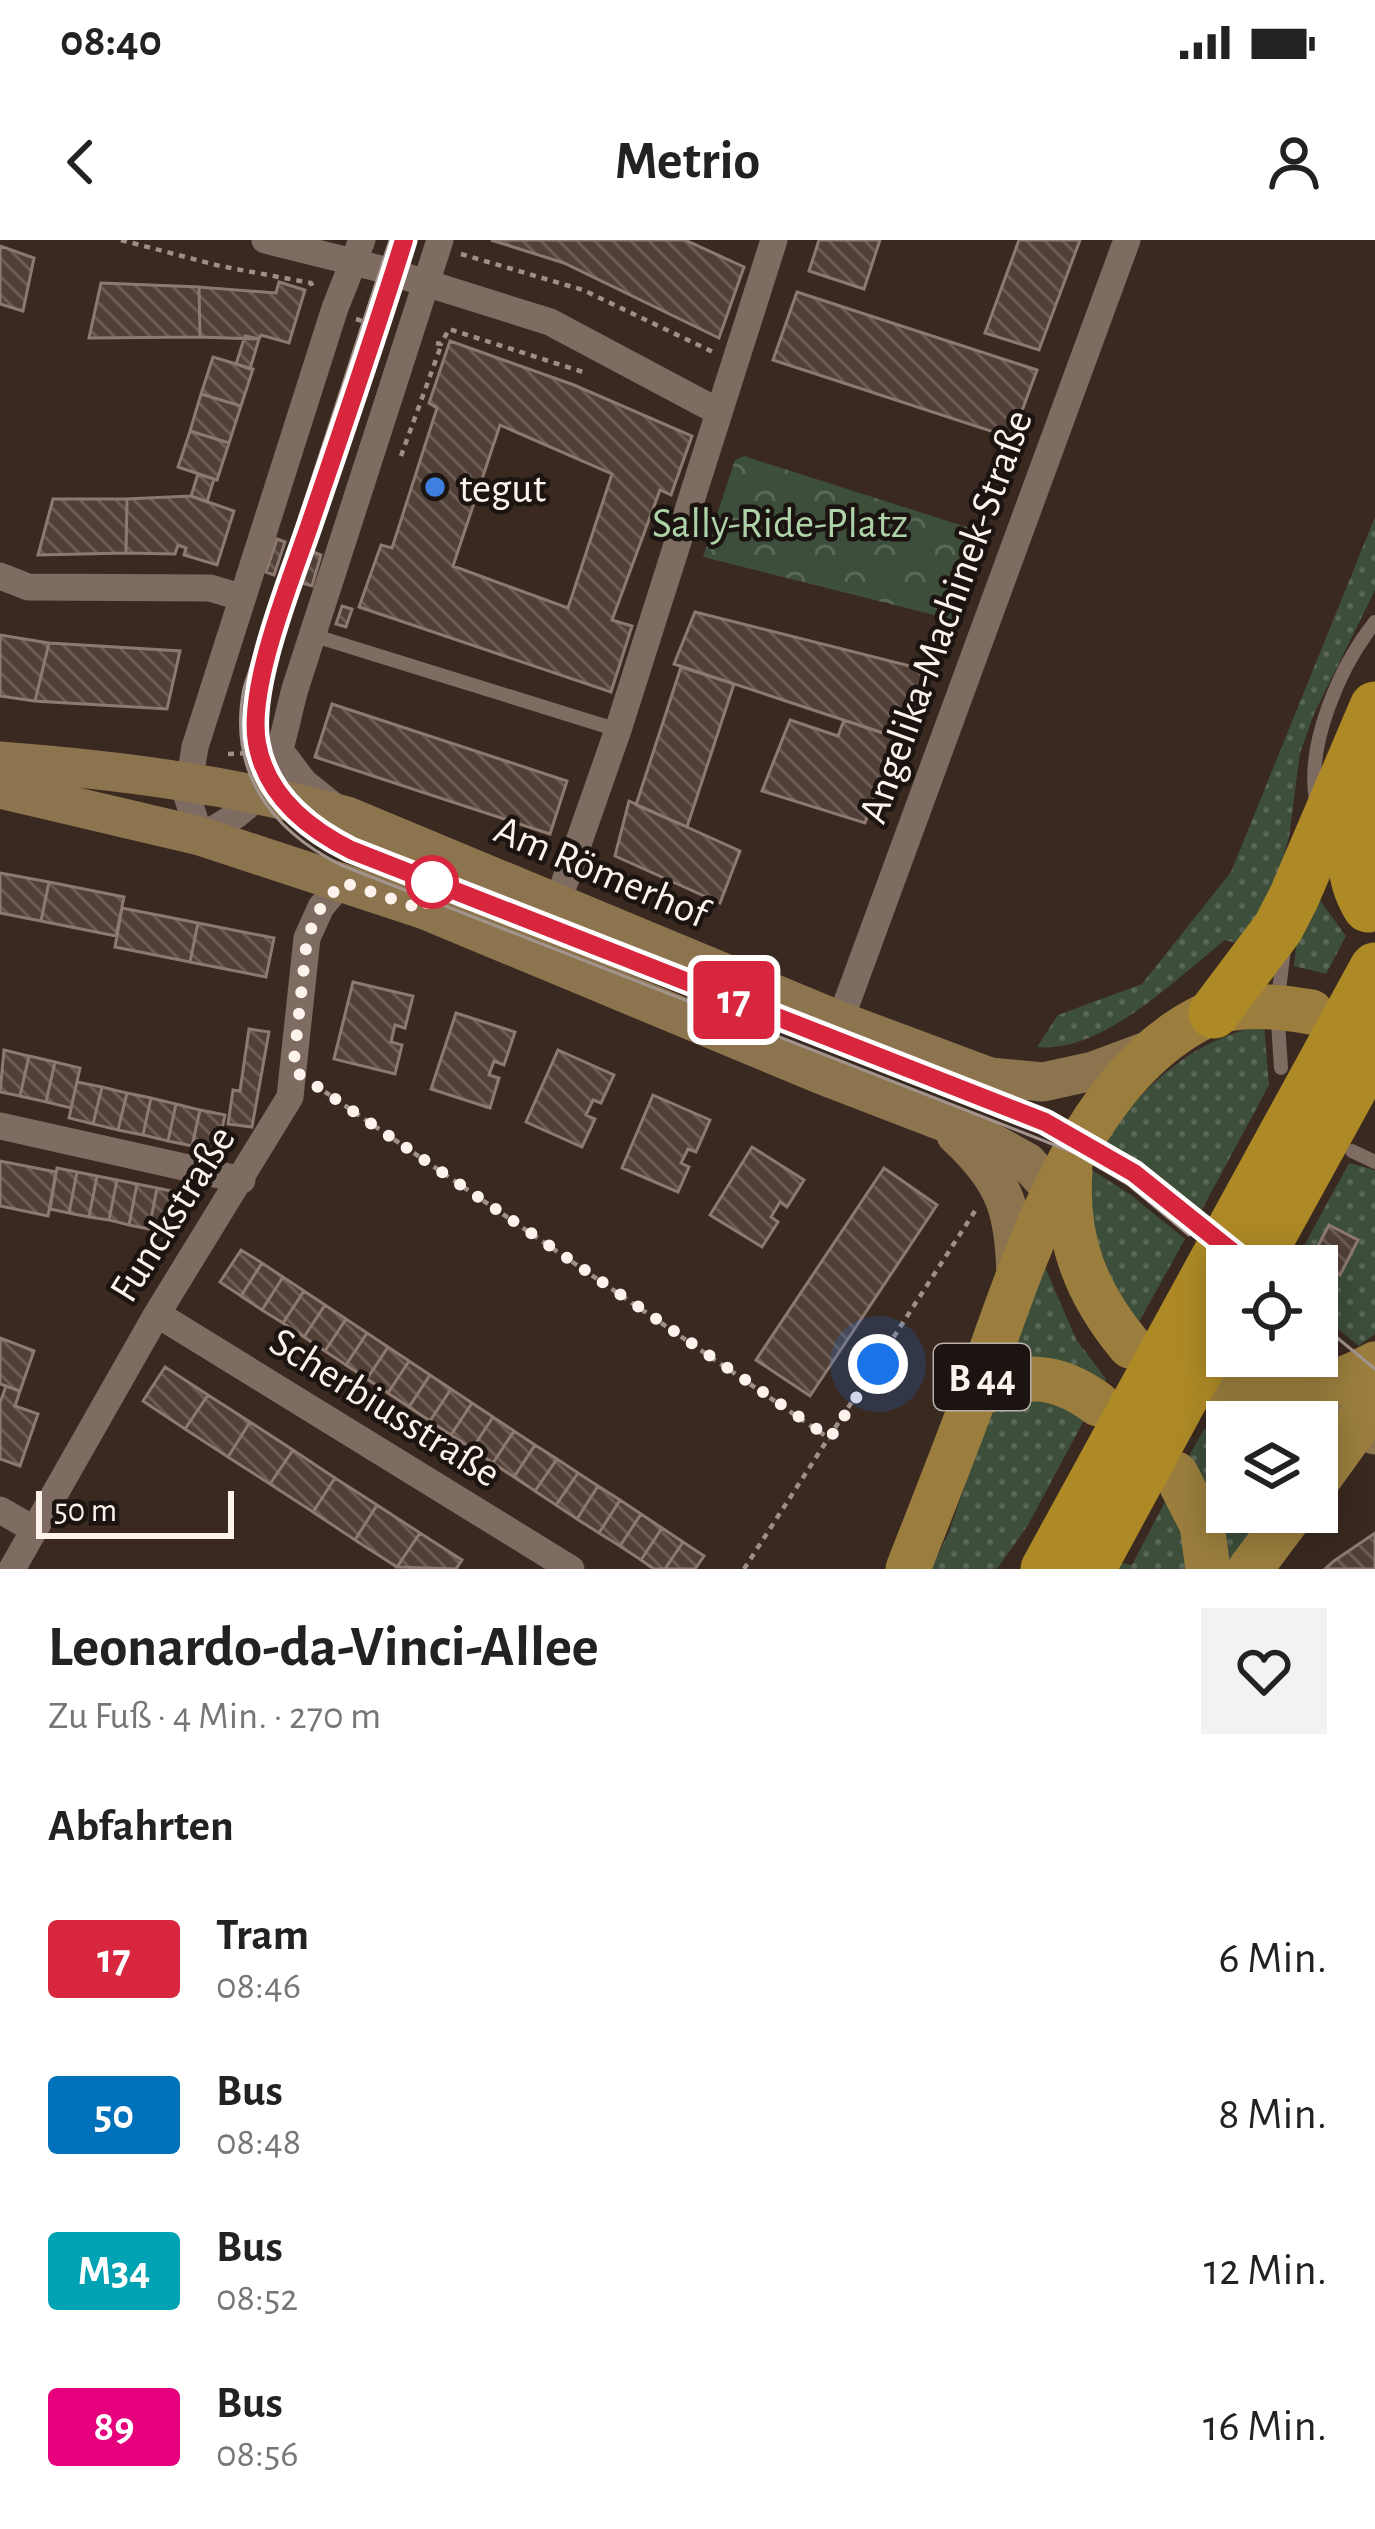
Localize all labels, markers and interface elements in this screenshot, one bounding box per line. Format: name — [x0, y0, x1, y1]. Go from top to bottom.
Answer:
text: 08:40 — [60, 19, 162, 64]
icon: back — [48, 129, 114, 195]
icon: person — [1261, 129, 1327, 195]
text: Metrio — [615, 135, 760, 189]
street label: Angelika-Machinek-Straße — [852, 405, 1040, 829]
place label: tegut — [459, 468, 546, 510]
marker: tegut — [422, 474, 448, 500]
park label: Sally-Ride-Platz — [652, 503, 908, 545]
street label: Am Römerhof — [488, 808, 716, 936]
unlabelled marker — [407, 857, 457, 907]
line badge: 17 — [680, 961, 788, 1039]
text: 17 — [717, 979, 751, 1021]
street label: Funckstraße — [102, 1119, 243, 1309]
map controls — [1206, 1245, 1338, 1533]
button: locate — [1206, 1245, 1338, 1377]
street label: Scherbiusstraße — [262, 1320, 508, 1495]
your location — [848, 1334, 908, 1394]
road number: B 44 — [934, 1344, 1030, 1410]
button: layers — [1206, 1401, 1338, 1533]
scale bar — [36, 1485, 234, 1538]
text: 50 m — [54, 1495, 117, 1528]
button: heart — [1201, 1608, 1327, 1734]
text: Leonardo-da-Vinci-Allee — [48, 1619, 599, 1676]
text: Zu Fuß · 4 Min. · 270 m — [48, 1697, 381, 1736]
text: Abfahrten — [48, 1804, 234, 1849]
text: Tram — [216, 1913, 309, 1958]
text: 6 Min. — [1219, 1936, 1327, 1981]
text: 17 — [97, 1938, 131, 1980]
text: 08:46 — [216, 1967, 301, 2006]
text: Bus — [216, 2069, 283, 2114]
text: 8 Min. — [1218, 2092, 1327, 2137]
text: 50 — [94, 2094, 134, 2136]
text: 08:48 — [216, 2123, 301, 2162]
text: Bus — [216, 2225, 283, 2270]
text: 12 Min. — [1204, 2248, 1327, 2293]
text: M34 — [78, 2250, 150, 2292]
text: 08:52 — [216, 2279, 298, 2318]
text: Bus — [216, 2381, 283, 2426]
text: 16 Min. — [1203, 2404, 1327, 2449]
text: 89 — [94, 2406, 135, 2448]
text: 08:56 — [216, 2435, 299, 2474]

